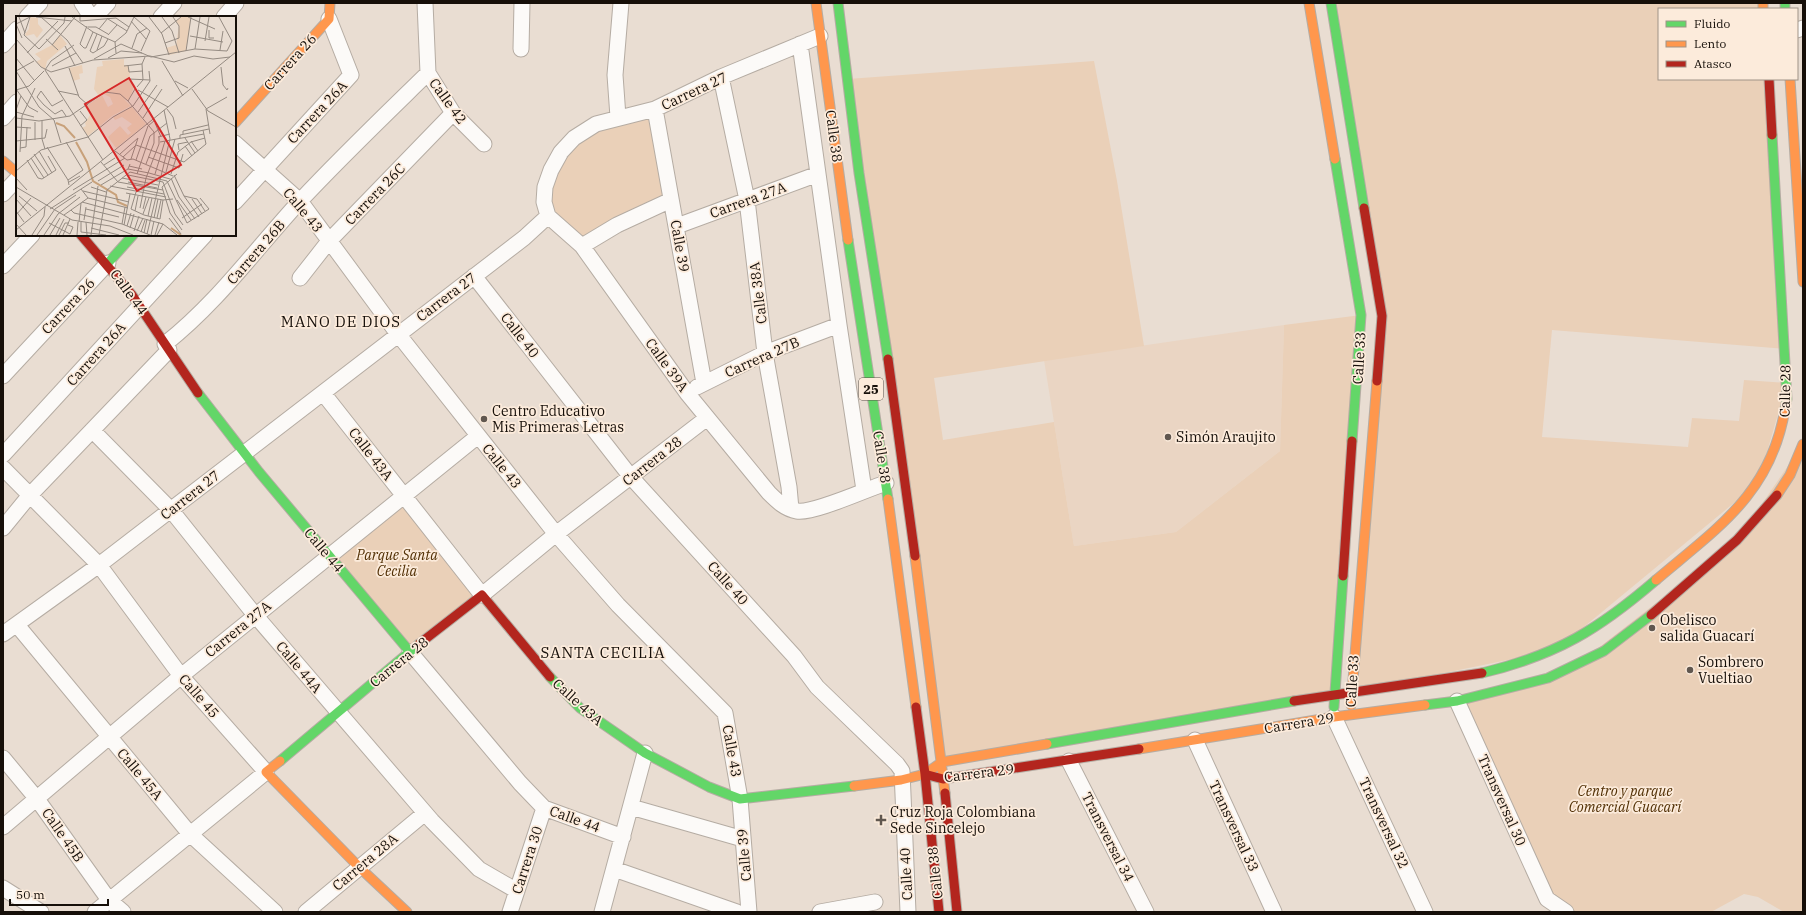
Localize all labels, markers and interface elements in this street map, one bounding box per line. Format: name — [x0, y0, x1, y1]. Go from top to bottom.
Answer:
legend — [1658, 8, 1798, 80]
inset map — [16, 16, 236, 236]
text: Fluido — [1694, 16, 1731, 31]
street label: Carrera 26 — [260, 30, 320, 94]
text: Lento — [1694, 36, 1726, 51]
text: Atasco — [1694, 56, 1732, 71]
street label: Carrera 27 — [658, 68, 730, 114]
street label: Calle 42 — [425, 74, 471, 128]
street label: Carrera 26A — [283, 76, 351, 147]
street label: Calle 38 — [821, 109, 847, 163]
street label: Carrera 26C — [341, 159, 409, 229]
street label: Carrera 27A — [707, 178, 789, 222]
street label: Calle 43 — [279, 184, 327, 236]
street label: Carrera 26B — [223, 216, 289, 288]
street label: Calle 39 — [667, 219, 693, 273]
street label: Calle 38A — [745, 261, 771, 325]
street label: Calle 44 — [106, 265, 152, 319]
street label: Carrera 27 — [412, 269, 480, 325]
street label: Carrera 26 — [37, 274, 99, 338]
street label: Calle 40 — [497, 309, 543, 361]
district label: MANO DE DIOS — [281, 312, 401, 331]
street label: Carrera 26A — [63, 318, 130, 390]
street label: Calle 33 — [1349, 331, 1369, 385]
street label: Carrera 27B — [722, 333, 802, 381]
street label: Calle 39A — [641, 335, 693, 396]
street label: Calle 28 — [1776, 365, 1794, 417]
road number: 25 — [859, 378, 883, 400]
place label: Centro Educativo Mis Primeras Letras — [492, 402, 624, 436]
marker: Centro Educativo Mis Primeras Letras — [479, 414, 489, 424]
street label: Calle 43A — [345, 424, 397, 484]
place label: Simón Araujito — [1176, 428, 1276, 446]
street label: Calle 38 — [869, 430, 895, 484]
street label: Carrera 28 — [619, 432, 685, 490]
marker: Simón Araujito — [1163, 432, 1173, 442]
street label: Calle 43 — [478, 440, 526, 492]
street label: Carrera 27 — [157, 466, 223, 524]
street label: Calle 44 — [300, 524, 348, 576]
park label: Parque Santa Cecilia — [355, 546, 438, 580]
street label: Calle 40 — [704, 557, 752, 609]
street label: Carrera 27A — [201, 597, 275, 661]
place label: Obelisco salida Guacarí — [1660, 611, 1754, 645]
marker: Obelisco salida Guacarí — [1647, 623, 1657, 633]
street label: Carrera 28 — [366, 633, 432, 691]
street label: Calle 44A — [272, 637, 326, 697]
district label: SANTA CECILIA — [540, 643, 666, 662]
place label: Sombrero Vueltiao — [1698, 653, 1764, 687]
street label: Calle 33 — [1342, 654, 1362, 708]
marker: Sombrero Vueltiao — [1685, 665, 1695, 675]
street label: Calle 45 — [175, 670, 223, 722]
street label: Calle 43A — [549, 675, 607, 730]
street label: Carrera 29 — [1263, 709, 1335, 737]
street label: Calle 43 — [719, 724, 745, 778]
street label: Calle 45A — [113, 744, 167, 804]
street label: Transversal 30 — [1474, 751, 1530, 849]
street label: Carrera 29 — [943, 760, 1015, 786]
street label: Transversal 32 — [1355, 775, 1413, 871]
street label: Transversal 33 — [1205, 778, 1263, 874]
park label: Centro y parque Comercial Guacarí — [1569, 782, 1682, 816]
street label: Transversal 34 — [1078, 789, 1138, 885]
street label: Calle 44 — [547, 802, 603, 836]
place label: Cruz Roja Colombiana Sede Sincelejo — [890, 803, 1036, 837]
street label: Calle 45B — [38, 804, 88, 866]
marker: Cruz Roja Colombiana Sede Sincelejo — [875, 814, 887, 826]
street label: Carrera 30 — [508, 824, 546, 896]
street label: Calle 39 — [733, 828, 755, 882]
street label: Carrera 28A — [329, 829, 402, 895]
street label: Calle 38 — [923, 846, 947, 900]
street label: Calle 40 — [896, 847, 916, 901]
scale bar — [10, 881, 108, 907]
text: 50 m — [16, 887, 45, 902]

